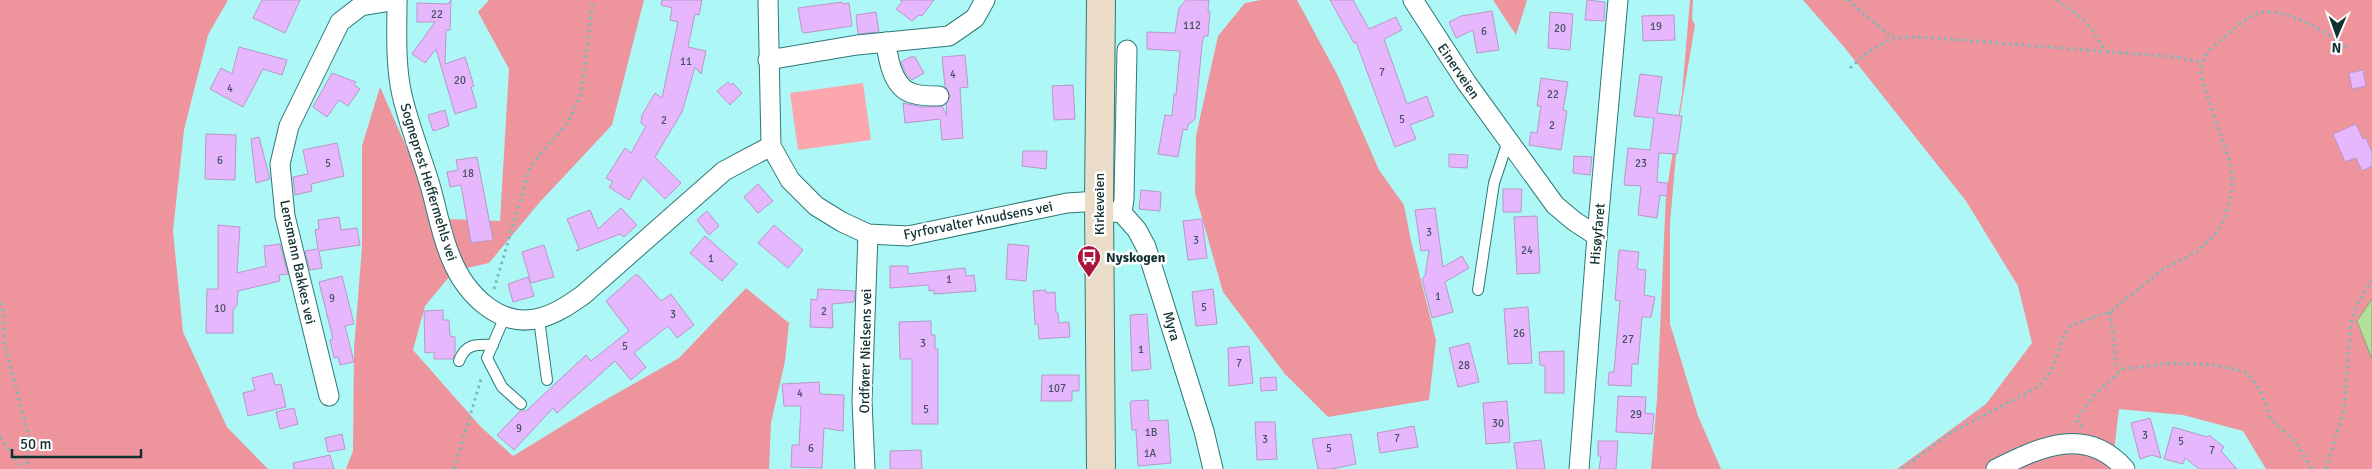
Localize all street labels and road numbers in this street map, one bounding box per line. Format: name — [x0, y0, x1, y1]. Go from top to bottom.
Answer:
street label: Einerveien — [1434, 40, 1483, 102]
street label: Sogneprest Heffermehls vei — [396, 101, 461, 263]
street label: Kirkeveien — [1091, 173, 1108, 235]
street label: Lensmann Bakkes vei — [276, 198, 319, 326]
street label: Fyrforvalter Knudsens vei — [902, 198, 1054, 243]
street label: Hisøyfaret — [1586, 202, 1609, 266]
street label: Ordfører Nielsens vei — [856, 288, 875, 414]
street label: Myra — [1159, 309, 1184, 343]

